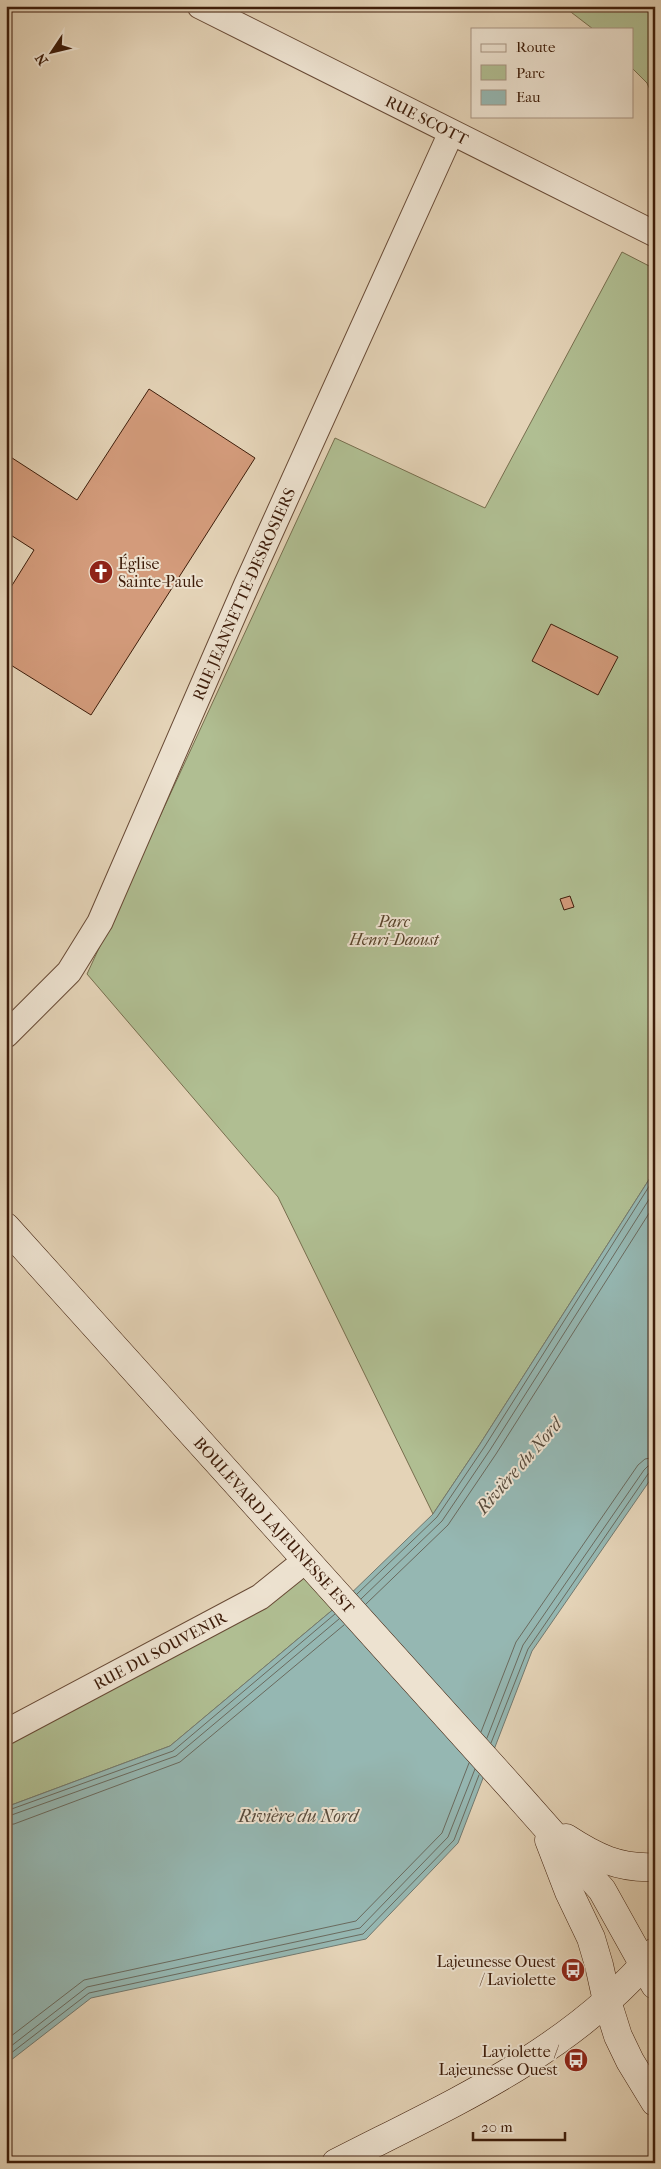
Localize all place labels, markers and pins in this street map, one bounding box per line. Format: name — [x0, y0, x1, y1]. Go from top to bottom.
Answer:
place label: Église Sainte-Paule — [118, 553, 204, 591]
church icon: Église Sainte-Paule — [88, 559, 114, 585]
place label: Lajeunesse Ouest / Laviolette — [436, 1952, 556, 1989]
bus stop icon: Lajeunesse Ouest / Laviolette — [560, 1957, 586, 1983]
place label: Laviolette / Lajeunesse Ouest — [438, 2042, 560, 2079]
bus stop icon: Laviolette / Lajeunesse Ouest — [563, 2047, 589, 2073]

